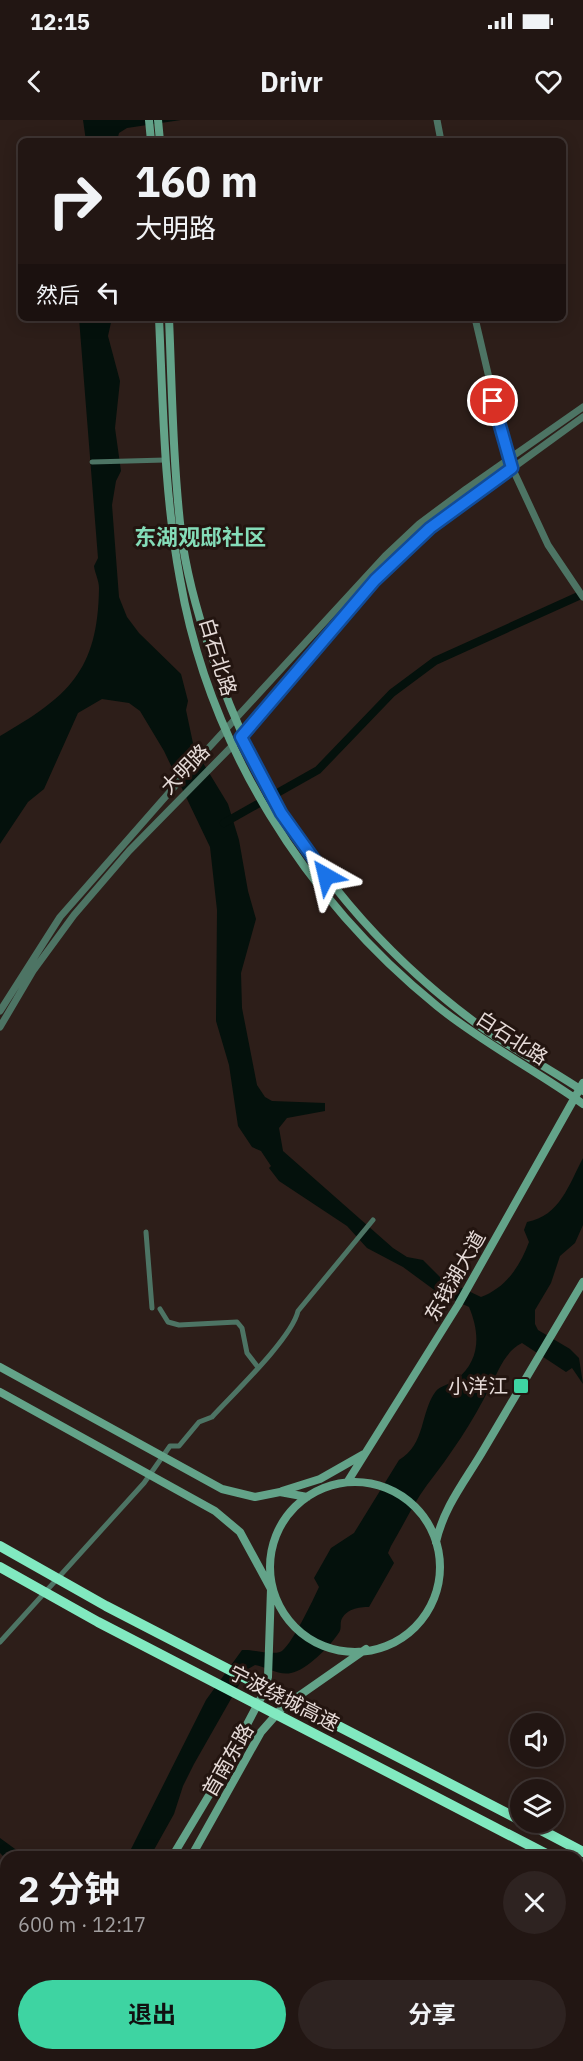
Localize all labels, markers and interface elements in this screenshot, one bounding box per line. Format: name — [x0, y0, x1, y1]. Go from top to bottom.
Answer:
text: 12:15 — [30, 7, 90, 36]
text: Drivr — [260, 64, 323, 99]
icon: back — [18, 65, 51, 98]
icon: heart — [532, 65, 565, 98]
text: 160 m — [135, 154, 258, 209]
icon: right — [36, 162, 114, 240]
text: 大明路 — [135, 210, 216, 245]
icon: left — [92, 276, 125, 309]
text: 然后 — [36, 280, 80, 309]
pin — [467, 375, 518, 426]
icon: arrive — [476, 384, 509, 417]
district label: 东湖观邸社区 — [134, 522, 266, 551]
street label: 白石北路 — [194, 615, 243, 699]
street label: 大明路 — [154, 738, 215, 800]
position arrow — [294, 844, 358, 908]
street label: 白石北路 — [471, 1004, 553, 1071]
street label: 东钱湖大道 — [418, 1226, 491, 1326]
place label: 小洋江 — [448, 1372, 508, 1399]
marker: 小洋江 — [512, 1377, 530, 1395]
street label: 宁波绕城高速 — [225, 1658, 344, 1737]
map controls — [510, 1713, 564, 1833]
button: sound — [510, 1713, 564, 1767]
street label: 首南东路 — [196, 1718, 259, 1801]
button: layers — [510, 1779, 564, 1833]
text: 2 分钟 — [18, 1865, 120, 1912]
button: close — [503, 1871, 566, 1934]
text: 600 m · 12:17 — [18, 1911, 146, 1938]
button: 退出 — [18, 1980, 286, 2049]
button: 分享 — [298, 1980, 566, 2049]

